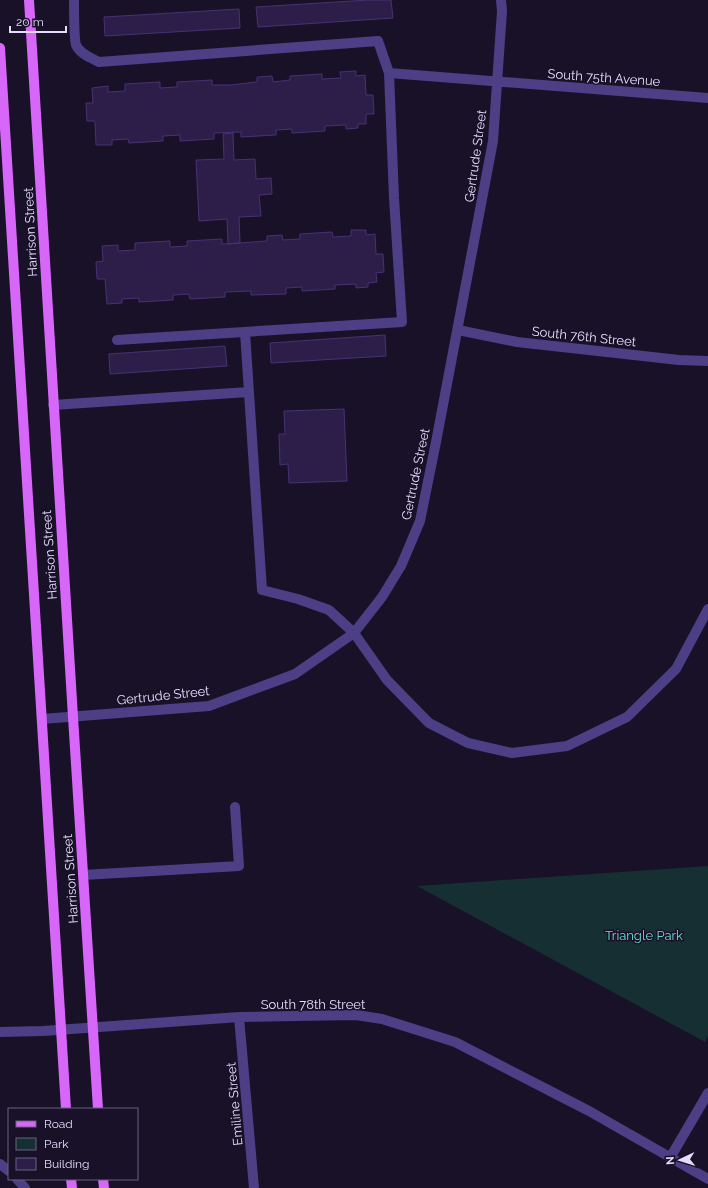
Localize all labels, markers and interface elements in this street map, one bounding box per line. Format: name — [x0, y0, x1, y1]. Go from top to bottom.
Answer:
scale bar — [10, 8, 66, 34]
text: 20 m — [16, 15, 44, 29]
street label: South 75th Avenue — [547, 66, 661, 89]
street label: Gertrude Street — [462, 108, 489, 203]
street label: Harrison Street — [21, 186, 40, 277]
street label: South 76th Street — [531, 324, 637, 349]
street label: Gertrude Street — [398, 426, 433, 521]
street label: Harrison Street — [39, 509, 60, 600]
street label: Gertrude Street — [116, 683, 211, 708]
street label: Harrison Street — [60, 833, 81, 924]
park label: Triangle Park — [605, 928, 683, 943]
street label: South 78th Street — [261, 997, 366, 1012]
street label: Emiline Street — [223, 1061, 246, 1146]
legend — [8, 1108, 138, 1180]
text: Road — [44, 1117, 73, 1131]
text: Park — [44, 1137, 69, 1151]
north arrow — [660, 1140, 700, 1180]
text: N — [664, 1156, 677, 1165]
text: Building — [44, 1157, 90, 1171]

